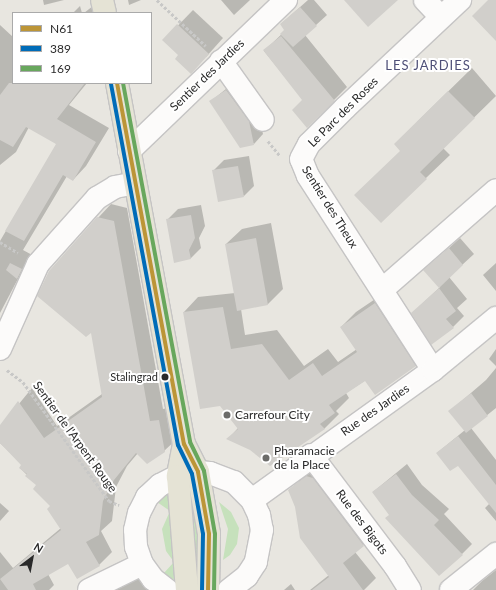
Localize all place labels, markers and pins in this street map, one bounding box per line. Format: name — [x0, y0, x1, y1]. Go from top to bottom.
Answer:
place label: Stalingrad — [110, 370, 158, 384]
marker: Stalingrad — [160, 372, 170, 382]
place label: Carrefour City — [235, 408, 310, 422]
marker: Carrefour City — [222, 410, 232, 420]
place label: Pharamacie de la Place — [274, 444, 335, 472]
marker: Pharamacie de la Place — [261, 453, 271, 463]

